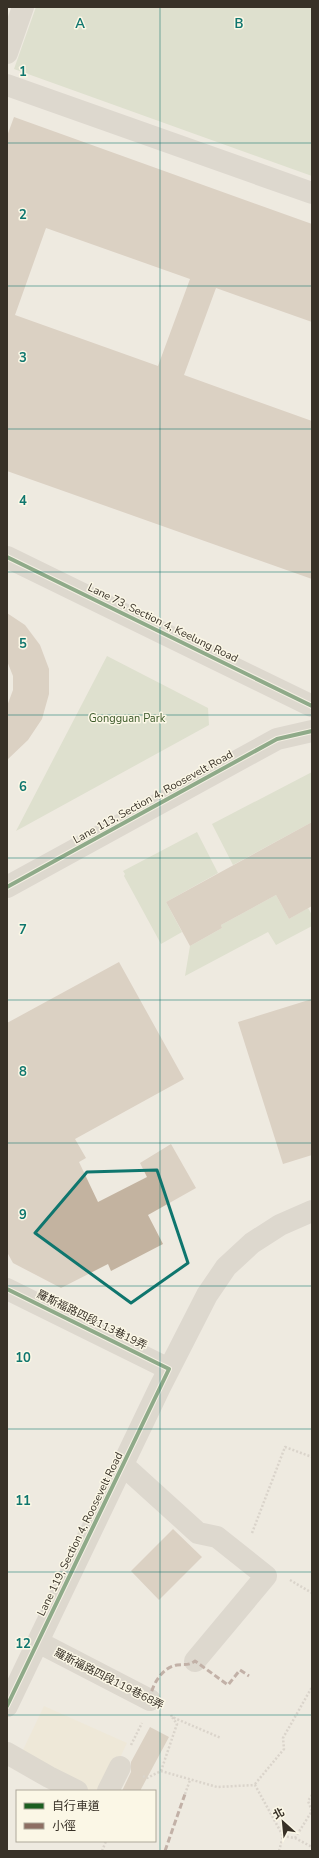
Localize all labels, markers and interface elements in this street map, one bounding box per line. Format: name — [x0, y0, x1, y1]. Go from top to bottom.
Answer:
text: A — [75, 15, 85, 33]
text: B — [235, 15, 244, 33]
text: 1 — [19, 63, 27, 81]
text: 2 — [19, 206, 27, 224]
text: 3 — [19, 349, 27, 367]
text: 4 — [19, 492, 27, 510]
street label: Lane 73, Section 4, Keelung Road — [85, 580, 241, 666]
text: 5 — [19, 635, 27, 653]
park label: Gongguan Park — [89, 711, 166, 726]
street label: Lane 113, Section 4, Roosevelt Road — [70, 747, 236, 847]
text: 6 — [19, 778, 27, 796]
text: 7 — [19, 921, 27, 939]
text: 8 — [19, 1063, 27, 1081]
text: 9 — [19, 1206, 27, 1224]
street label: 羅斯福路四段113巷19弄 — [34, 1287, 150, 1353]
text: 10 — [15, 1349, 31, 1367]
street label: Lane 119, Section 4, Roosevelt Road — [34, 1450, 126, 1618]
text: 11 — [15, 1492, 31, 1510]
text: 12 — [15, 1635, 31, 1653]
street label: 羅斯福路四段119巷68弄 — [52, 1645, 166, 1713]
legend — [16, 1790, 156, 1842]
text: 自行車道 — [52, 1798, 100, 1814]
north arrow — [263, 1802, 303, 1842]
text: 北 — [270, 1804, 287, 1823]
text: 小徑 — [52, 1818, 76, 1834]

